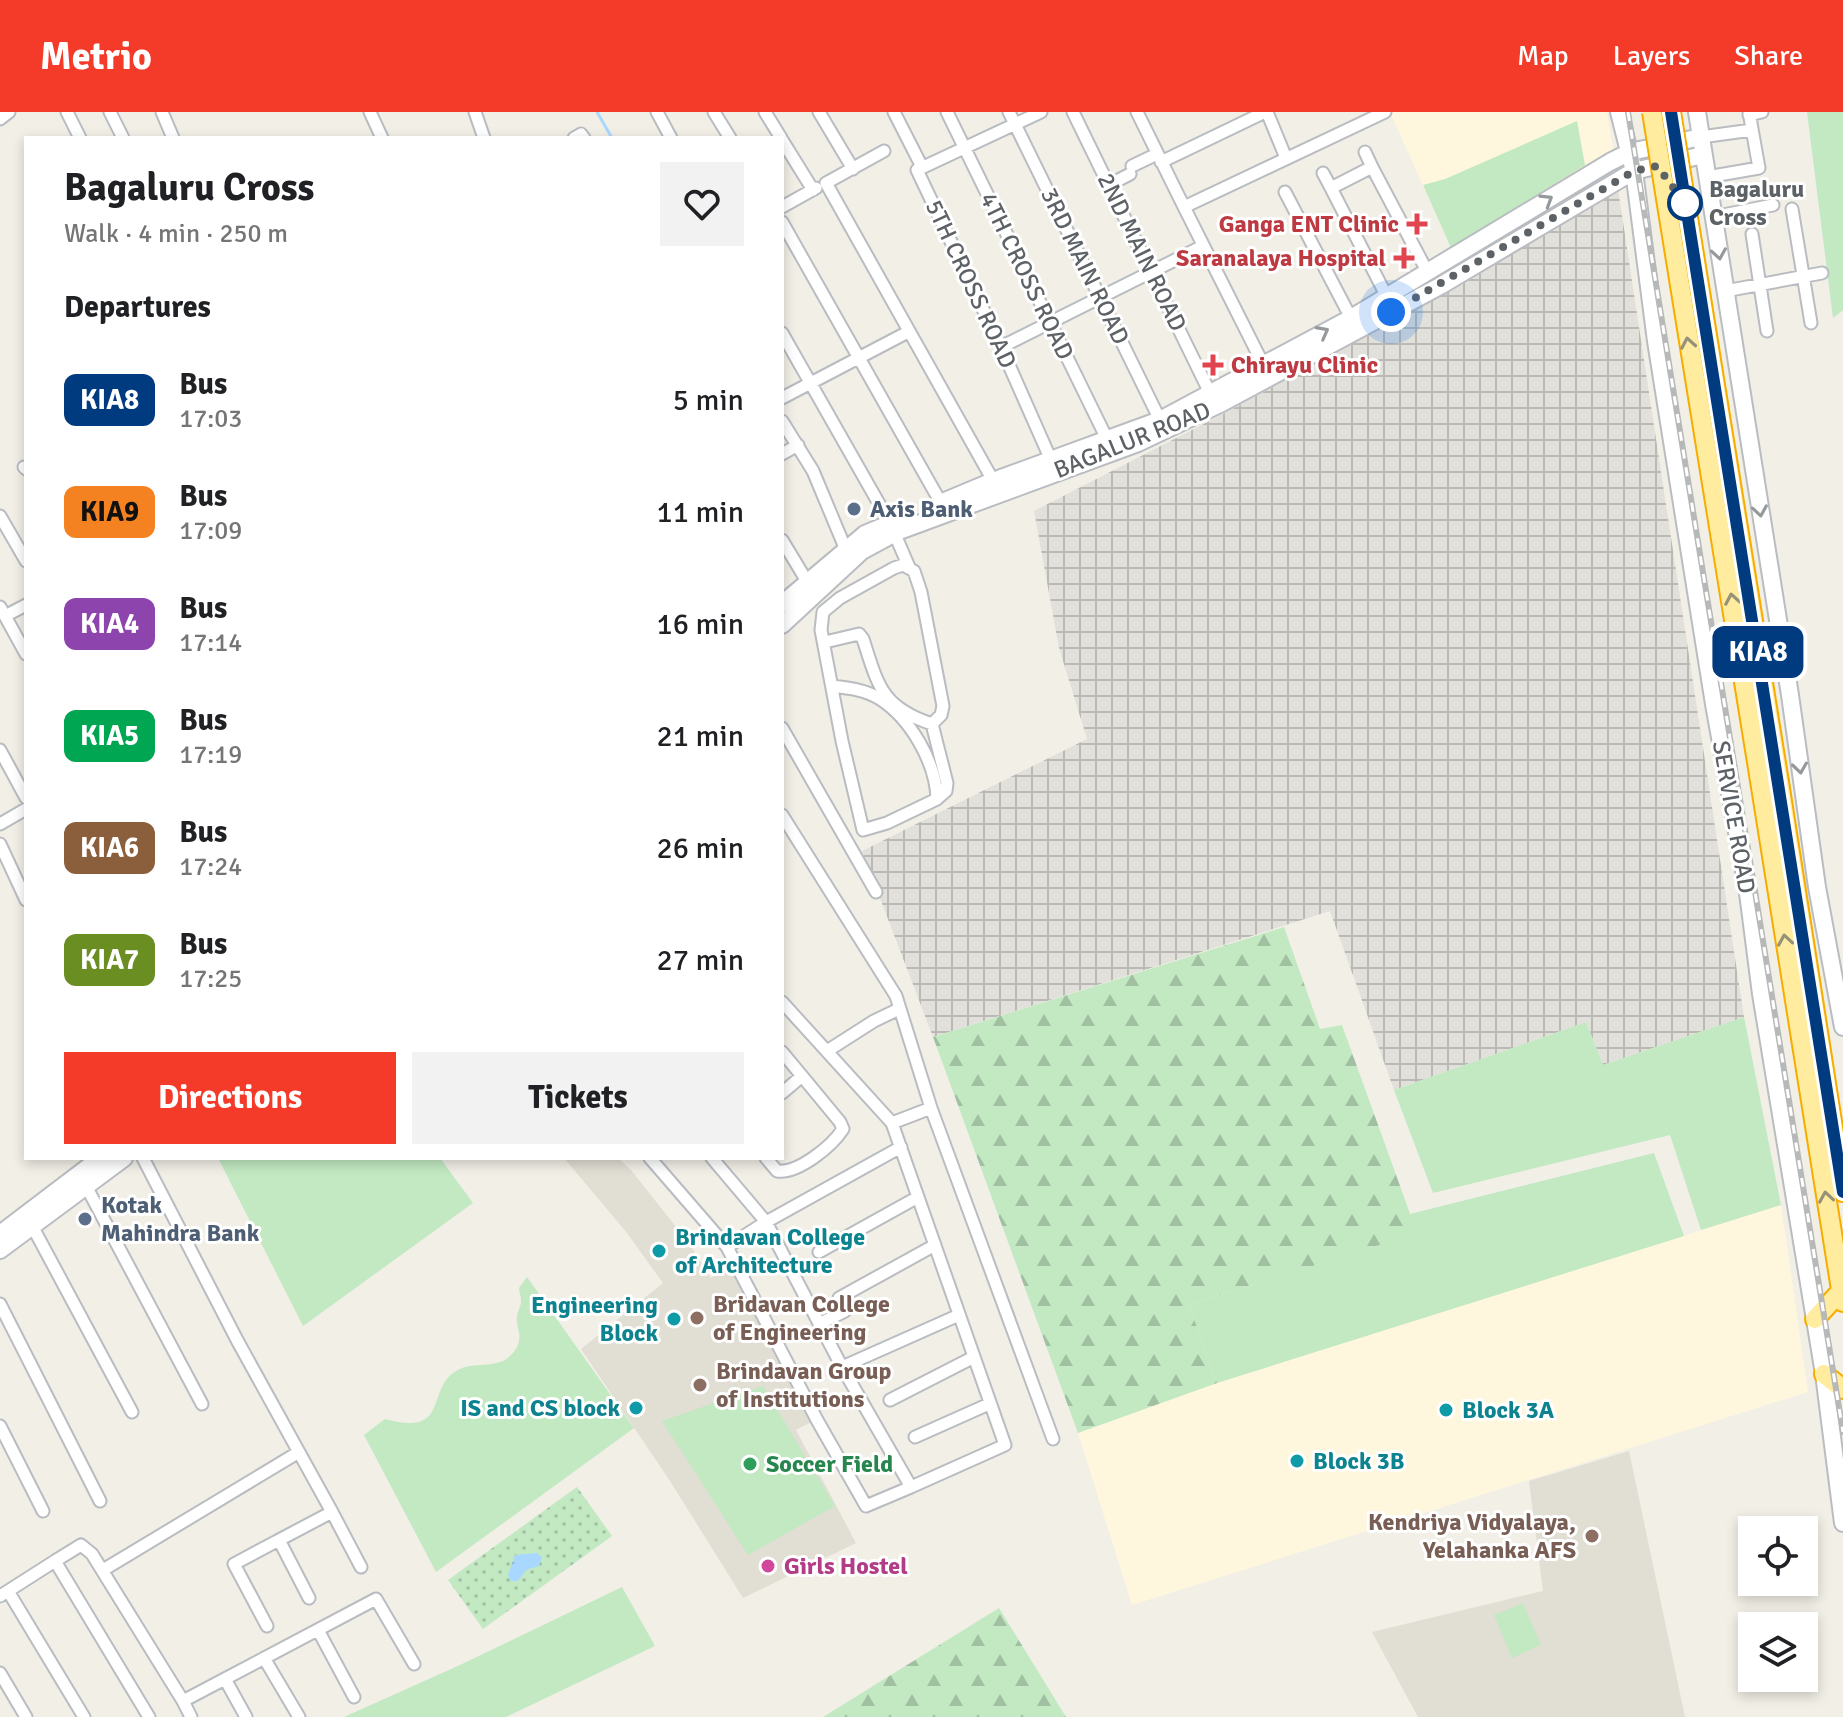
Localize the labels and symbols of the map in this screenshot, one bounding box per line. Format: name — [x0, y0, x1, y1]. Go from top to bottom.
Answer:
street label: 2ND MAIN ROAD — [1091, 168, 1193, 336]
place label: Bagaluru Cross — [1709, 174, 1804, 232]
street label: 3RD MAIN ROAD — [1034, 183, 1136, 349]
marker: Bagaluru Cross — [1668, 186, 1702, 220]
street label: 4TH CROSS ROAD — [974, 188, 1080, 364]
one-way arrow — [1538, 194, 1553, 210]
street label: 5TH CROSS ROAD — [919, 195, 1023, 373]
place label: Ganga ENT Clinic — [1219, 209, 1399, 239]
marker: Ganga ENT Clinic — [1406, 213, 1428, 235]
place label: Saranalaya Hospital — [1176, 243, 1386, 273]
marker: Saranalaya Hospital — [1393, 247, 1415, 269]
one-way arrow — [1710, 247, 1727, 261]
your location — [1371, 292, 1411, 332]
one-way arrow — [1315, 327, 1329, 342]
one-way arrow — [1681, 336, 1698, 349]
place label: Chirayu Clinic — [1231, 350, 1378, 380]
marker: Chirayu Clinic — [1202, 354, 1224, 376]
street label: BAGALUR ROAD — [1049, 395, 1215, 485]
place label: Axis Bank — [870, 494, 973, 524]
marker: Axis Bank — [845, 500, 863, 518]
one-way arrow — [1751, 504, 1768, 517]
one-way arrow — [1724, 592, 1741, 606]
line badge: KIA8 — [1702, 626, 1814, 678]
street label: SERVICE ROAD — [1706, 738, 1762, 896]
one-way arrow — [1791, 761, 1808, 774]
one-way arrow — [1777, 933, 1794, 947]
place label: Kotak Mahindra Bank — [101, 1190, 260, 1248]
one-way arrow — [1819, 1190, 1836, 1204]
marker: Kotak Mahindra Bank — [76, 1210, 94, 1228]
place label: Brindavan College of Architecture — [675, 1222, 865, 1280]
marker: Brindavan College of Architecture — [650, 1242, 668, 1260]
place label: Bridavan College of Engineering — [713, 1289, 890, 1347]
place label: Engineering Block — [531, 1290, 658, 1348]
marker: Bridavan College of Engineering — [688, 1309, 706, 1327]
marker: Engineering Block — [665, 1310, 683, 1328]
place label: Brindavan Group of Institutions — [716, 1356, 891, 1414]
marker: Brindavan Group of Institutions — [691, 1376, 709, 1394]
place label: IS and CS block — [460, 1393, 620, 1423]
place label: Block 3A — [1462, 1395, 1555, 1425]
marker: IS and CS block — [627, 1399, 645, 1417]
marker: Block 3A — [1437, 1401, 1455, 1419]
place label: Block 3B — [1313, 1446, 1404, 1476]
place label: Soccer Field — [766, 1449, 893, 1479]
marker: Block 3B — [1288, 1452, 1306, 1470]
marker: Soccer Field — [741, 1455, 759, 1473]
place label: Kendriya Vidyalaya, Yelahanka AFS — [1368, 1507, 1576, 1565]
marker: Kendriya Vidyalaya, Yelahanka AFS — [1583, 1527, 1601, 1545]
place label: Girls Hostel — [784, 1551, 908, 1581]
marker: Girls Hostel — [759, 1557, 777, 1575]

